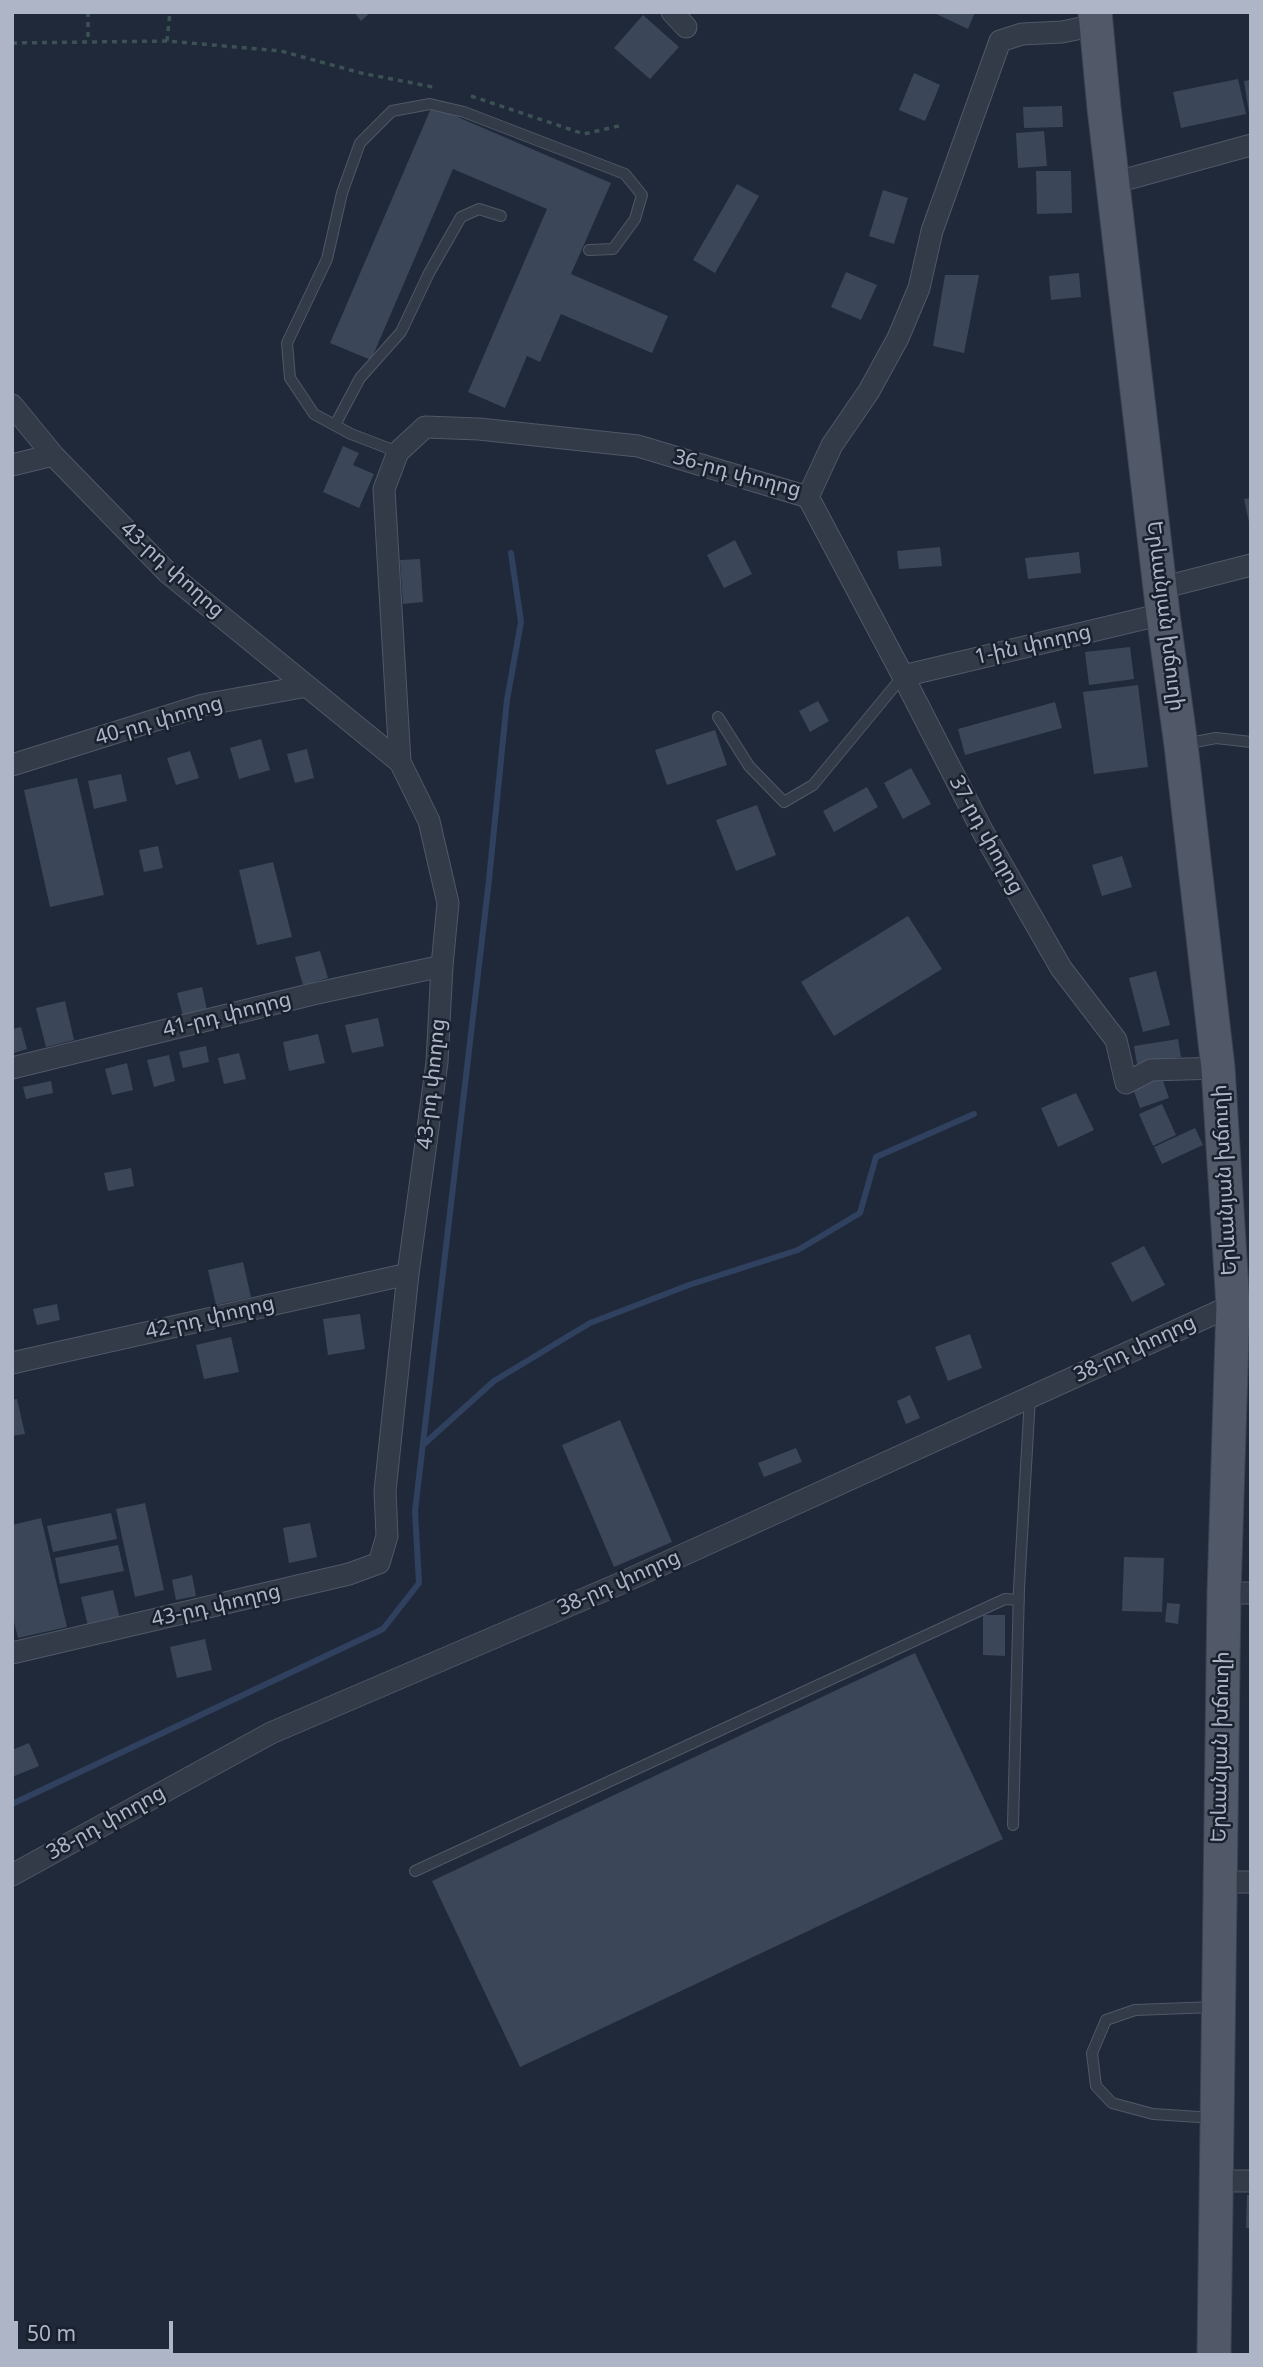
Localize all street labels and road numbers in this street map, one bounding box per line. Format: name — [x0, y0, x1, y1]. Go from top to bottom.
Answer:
street label: 36-րդ փողոց — [670, 445, 804, 503]
street label: 43-րդ փողոց — [115, 517, 229, 623]
street label: Երևանյան խճուղի — [1141, 520, 1189, 712]
street label: 1-ին փողոց — [972, 619, 1094, 671]
street label: 40-րդ փողոց — [92, 691, 226, 751]
street label: 37-րդ փողոց — [943, 771, 1029, 899]
street label: 41-րդ փողոց — [160, 987, 294, 1043]
street label: 43-րդ փողոց — [413, 1017, 451, 1151]
street label: Երևանյան խճուղի — [1207, 1084, 1243, 1276]
street label: 42-րդ փողոց — [143, 1291, 277, 1345]
street label: 38-րդ փողոց — [1070, 1310, 1200, 1388]
street label: 38-րդ փողոց — [554, 1545, 684, 1621]
street label: 43-րդ փողոց — [149, 1579, 283, 1633]
street label: Երևանյան խճուղի — [1207, 1651, 1235, 1843]
street label: 38-րդ փողոց — [42, 1780, 170, 1866]

